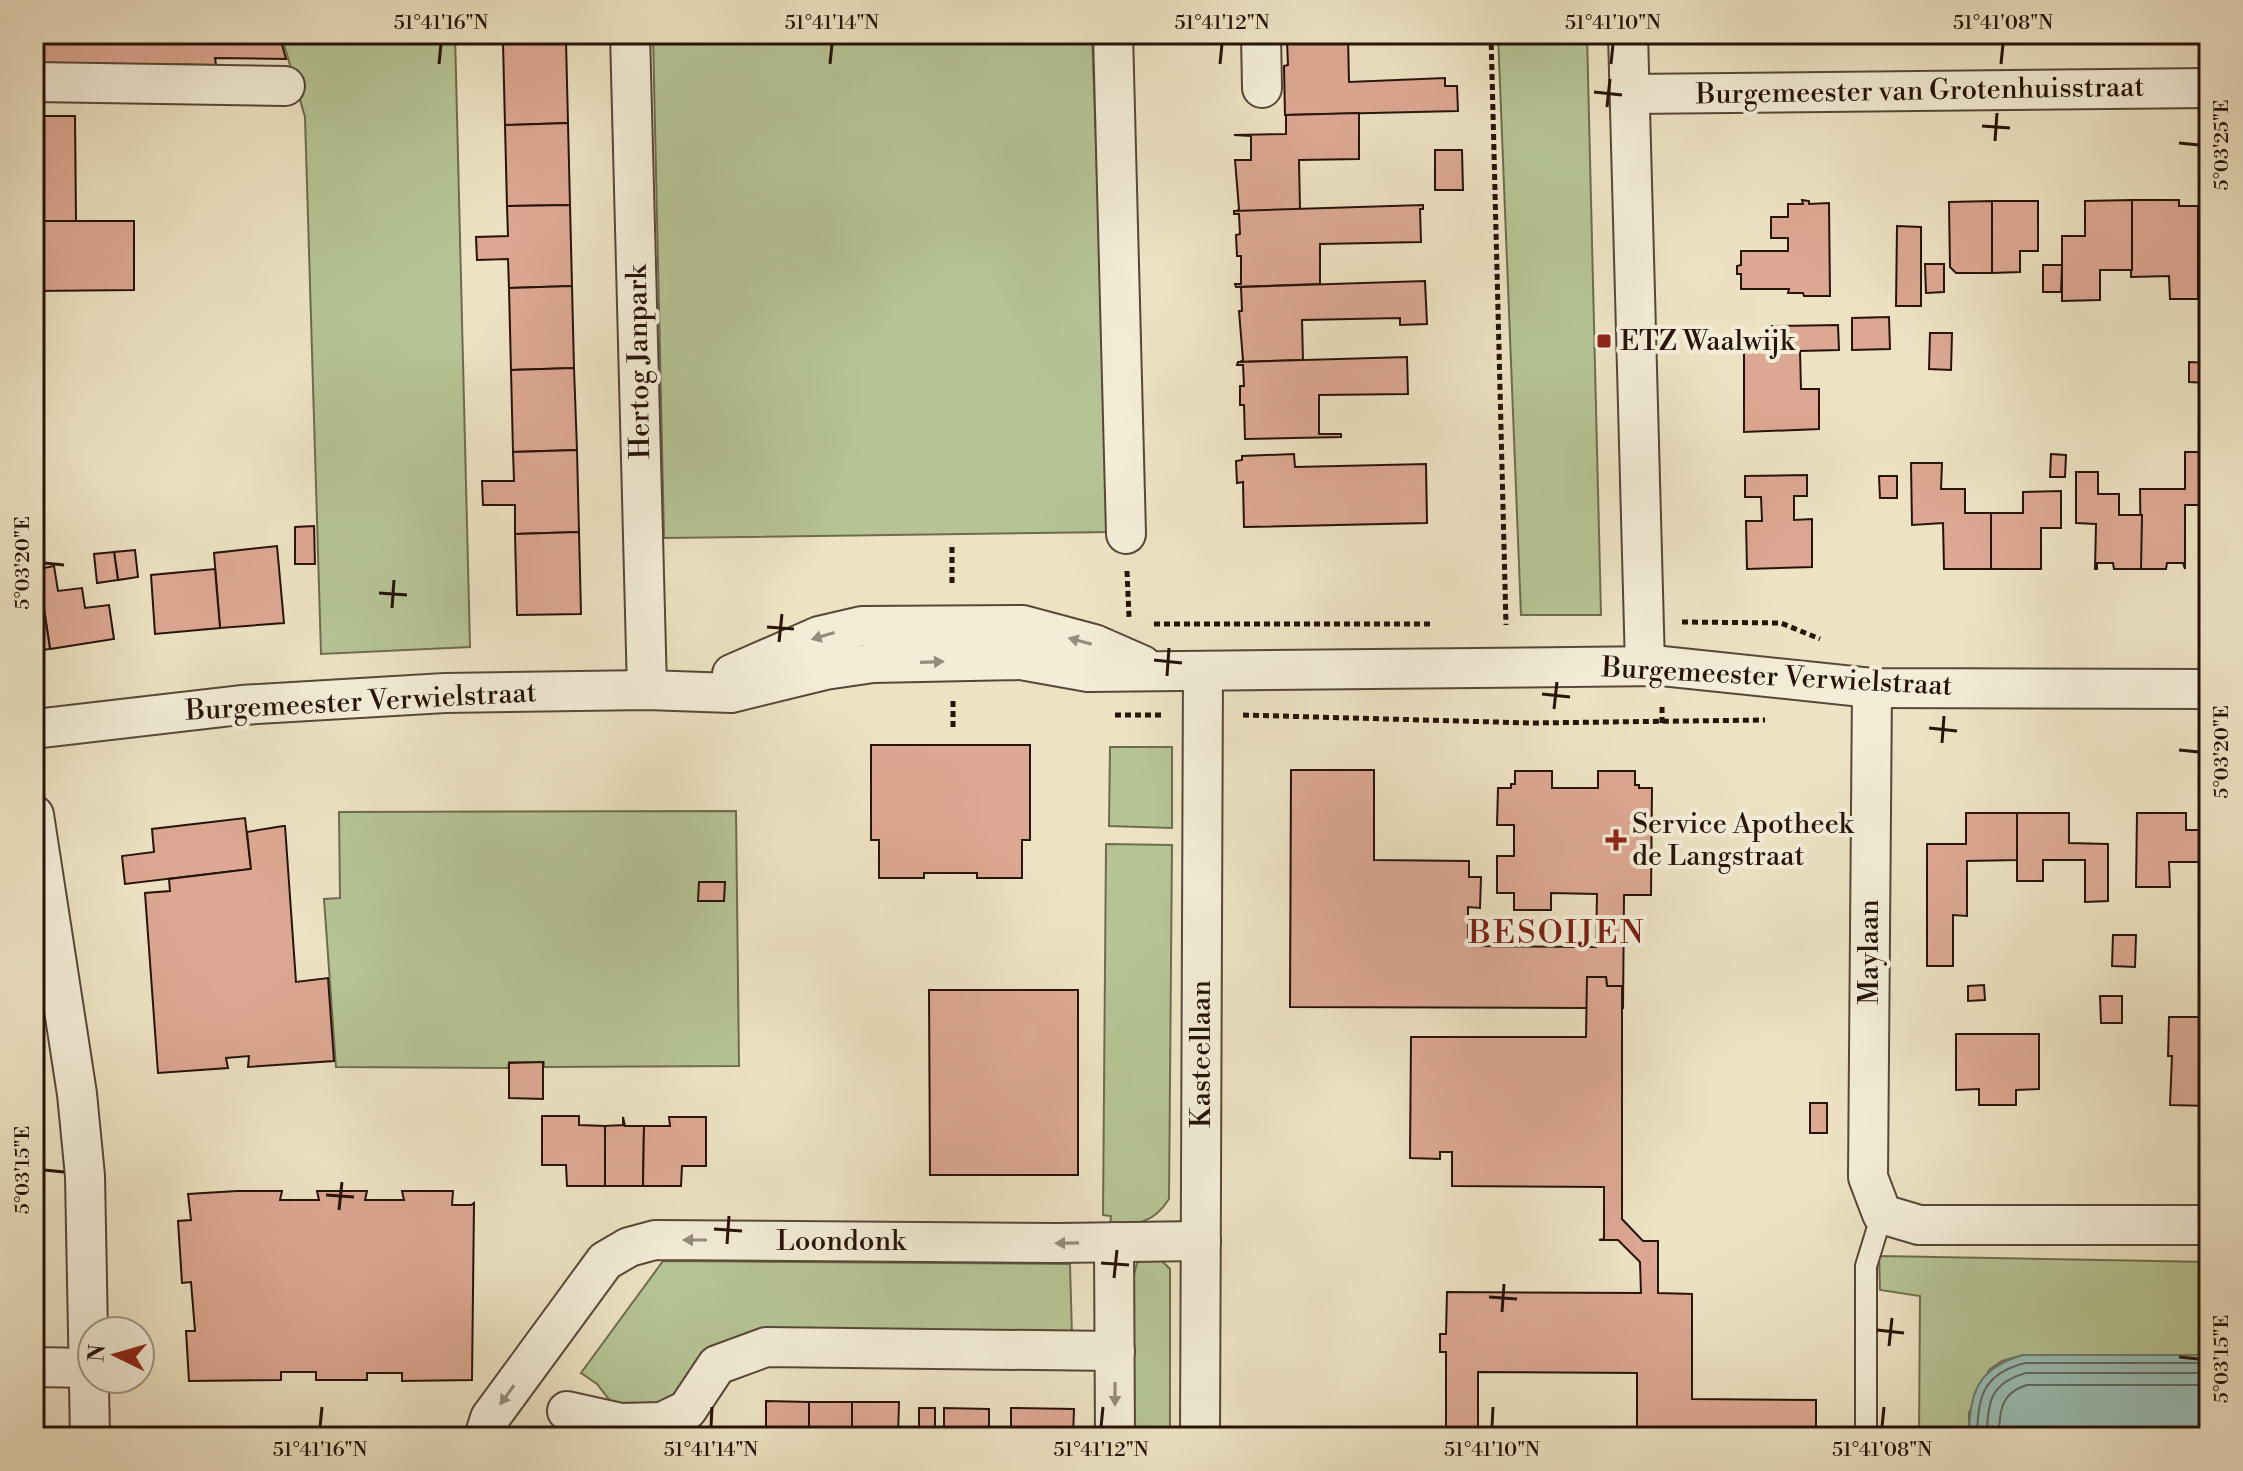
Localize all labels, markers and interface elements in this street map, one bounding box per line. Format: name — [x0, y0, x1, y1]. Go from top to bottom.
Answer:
text: 51°41'16"N — [394, 11, 488, 36]
text: 51°41'14"N — [785, 11, 879, 36]
text: 51°41'12"N — [1174, 11, 1270, 36]
text: 51°41'10"N — [1565, 11, 1661, 36]
text: 51°41'08"N — [1953, 11, 2053, 36]
street label: Burgemeester van Grotenhuisstraat — [1694, 70, 2145, 112]
text: 5°03'25"E — [2210, 99, 2235, 191]
street label: Hertog Janpark — [620, 263, 658, 460]
place label: ETZ Waalwijk — [1620, 324, 1796, 359]
marker: ETZ Waalwijk — [1595, 332, 1613, 350]
text: 5°03'20"E — [11, 516, 36, 610]
one-way arrow — [811, 630, 835, 643]
one-way arrow — [1068, 634, 1093, 646]
street label: Burgemeester Verwielstraat — [1600, 650, 1953, 704]
one-way arrow — [920, 655, 945, 668]
street label: Burgemeester Verwielstraat — [184, 675, 537, 729]
text: 5°03'20"E — [2210, 705, 2235, 799]
place label: Service Apotheek de Langstraat — [1632, 807, 1855, 874]
marker: Service Apotheek de Langstraat — [1607, 831, 1625, 849]
street label: Maylaan — [1852, 899, 1887, 1005]
district label: BESOIJEN — [1467, 913, 1646, 953]
street label: Kasteellaan — [1184, 980, 1219, 1128]
text: 5°03'15"E — [11, 1126, 36, 1214]
street label: Loondonk — [776, 1224, 907, 1259]
one-way arrow — [682, 1234, 707, 1246]
one-way arrow — [1054, 1237, 1079, 1249]
north arrow — [76, 1315, 156, 1395]
text: 5°03'15"E — [2210, 1315, 2235, 1403]
text: N — [83, 1343, 112, 1363]
one-way arrow — [1109, 1382, 1121, 1407]
one-way arrow — [500, 1384, 516, 1405]
text: 51°41'16"N — [273, 1438, 367, 1463]
text: 51°41'14"N — [664, 1438, 758, 1463]
text: 51°41'12"N — [1053, 1438, 1149, 1463]
text: 51°41'10"N — [1444, 1438, 1540, 1463]
text: 51°41'08"N — [1832, 1438, 1932, 1463]

